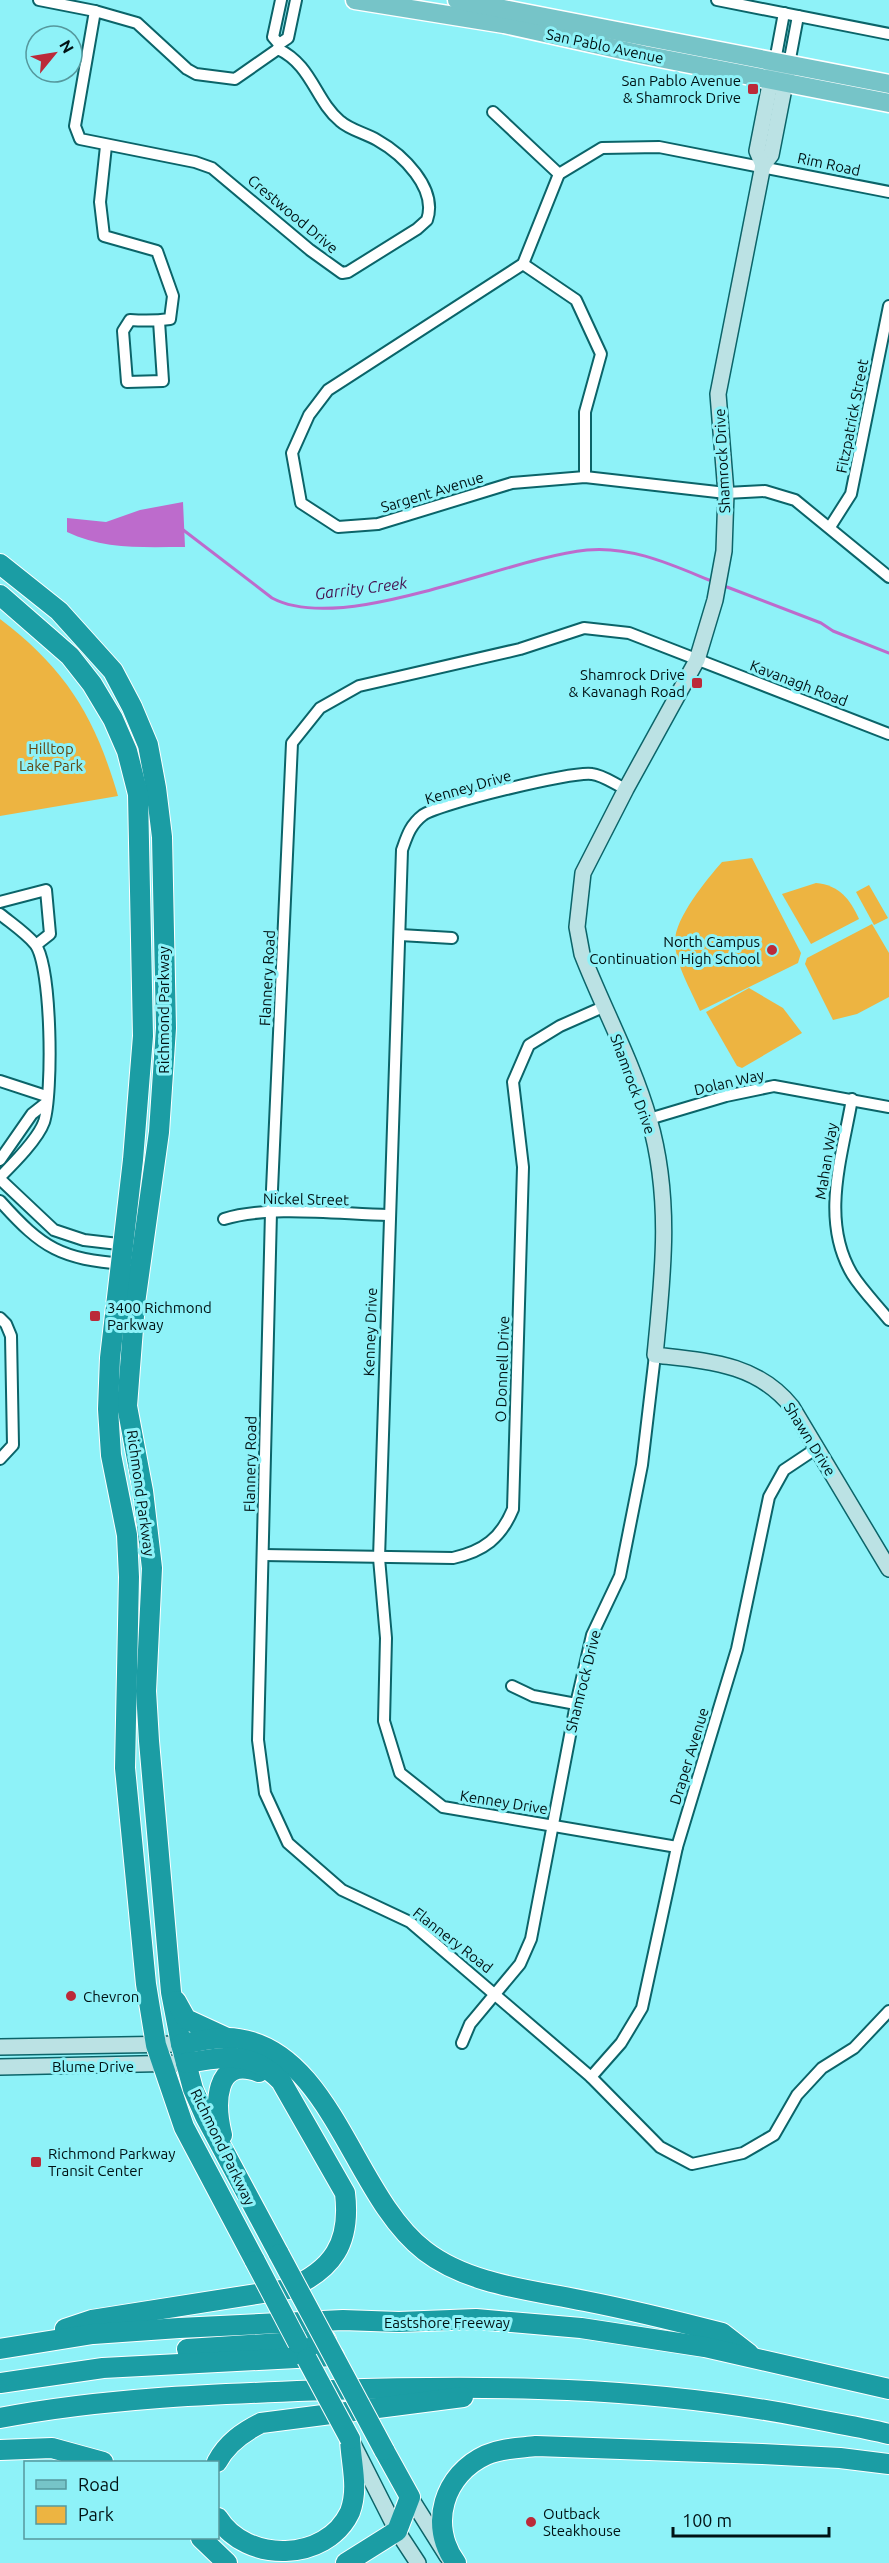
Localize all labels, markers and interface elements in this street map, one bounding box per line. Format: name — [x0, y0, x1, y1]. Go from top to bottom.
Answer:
north arrow — [24, 24, 84, 84]
street label: San Pablo Avenue — [545, 25, 665, 67]
text: N — [56, 37, 78, 56]
place label: San Pablo Avenue & Shamrock Drive — [621, 72, 741, 106]
marker: San Pablo Avenue & Shamrock Drive — [746, 82, 760, 96]
street label: Rim Road — [796, 149, 862, 179]
street label: Crestwood Drive — [244, 171, 342, 257]
street label: Fitzpatrick Street — [833, 357, 871, 475]
street label: Shamrock Drive — [711, 408, 733, 514]
street label: Sargent Avenue — [379, 468, 485, 516]
water label: Garrity Creek — [314, 573, 409, 603]
street label: Kavanagh Road — [748, 657, 850, 709]
place label: Shamrock Drive & Kavanagh Road — [568, 666, 685, 700]
marker: Shamrock Drive & Kavanagh Road — [690, 676, 704, 690]
park label: Hilltop Lake Park — [19, 740, 84, 774]
street label: Kenney Drive — [423, 767, 513, 807]
street label: Flannery Road — [256, 930, 278, 1026]
place label: North Campus Continuation High School — [589, 933, 760, 967]
marker: North Campus Continuation High School — [765, 943, 779, 957]
street label: Richmond Parkway — [155, 946, 172, 1074]
street label: Shamrock Drive — [607, 1032, 659, 1136]
street label: Dolan Way — [692, 1066, 766, 1098]
street label: Mahan Way — [812, 1121, 840, 1201]
street label: Nickel Street — [263, 1190, 349, 1208]
street label: Kenney Drive — [360, 1287, 380, 1377]
place label: 3400 Richmond Parkway — [107, 1299, 212, 1333]
marker: 3400 Richmond Parkway — [88, 1309, 102, 1323]
street label: O Donnell Drive — [492, 1315, 512, 1423]
street label: Shawn Drive — [781, 1399, 839, 1479]
street label: Flannery Road — [241, 1416, 259, 1512]
street label: Richmond Parkway — [124, 1429, 158, 1557]
street label: Shamrock Drive — [562, 1628, 604, 1734]
street label: Draper Avenue — [666, 1705, 712, 1807]
street label: Kenney Drive — [459, 1787, 549, 1817]
street label: Flannery Road — [410, 1904, 496, 1976]
place label: Chevron — [83, 1988, 139, 2005]
marker: Chevron — [64, 1989, 78, 2003]
street label: Blume Drive — [52, 2058, 134, 2075]
street label: Richmond Parkway — [187, 2086, 259, 2208]
place label: Richmond Parkway Transit Center — [48, 2145, 175, 2179]
marker: Richmond Parkway Transit Center — [29, 2155, 43, 2169]
street label: Eastshore Freeway — [384, 2314, 510, 2331]
legend — [24, 2461, 219, 2539]
text: Road — [78, 2474, 120, 2494]
scale bar — [673, 2500, 829, 2538]
text: Park — [78, 2504, 114, 2524]
place label: Outback Steakhouse — [543, 2505, 621, 2539]
text: 100 m — [682, 2510, 732, 2530]
marker: Outback Steakhouse — [524, 2515, 538, 2529]

